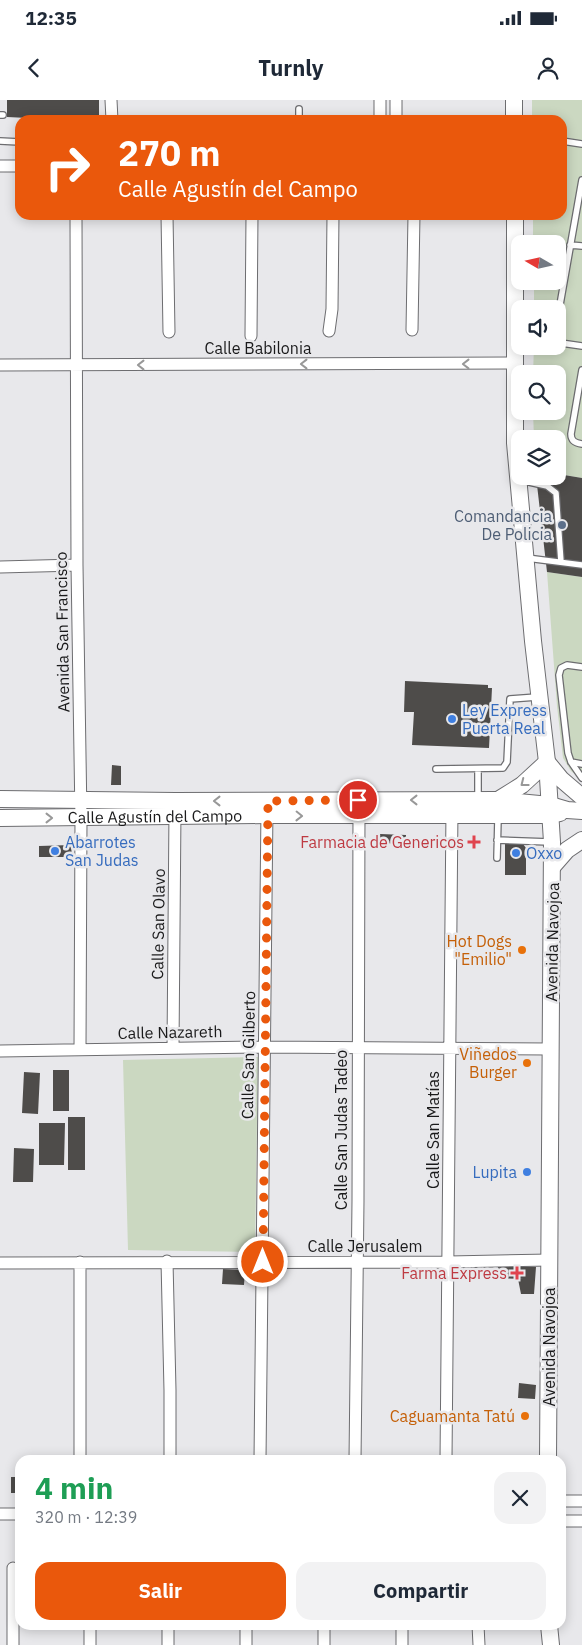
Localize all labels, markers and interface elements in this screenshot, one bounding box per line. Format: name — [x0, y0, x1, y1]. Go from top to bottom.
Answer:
text: 12:35 — [25, 6, 77, 30]
text: Turnly — [258, 53, 324, 82]
icon: back — [20, 54, 48, 82]
icon: person — [534, 54, 562, 82]
text: 270 m — [118, 130, 221, 176]
icon: right — [35, 135, 100, 200]
text: Calle Agustín del Campo — [118, 174, 358, 203]
north arrow — [511, 235, 566, 290]
map controls — [511, 235, 566, 485]
button: sound — [511, 300, 566, 355]
street label: Calle Babilonia — [205, 338, 312, 358]
one-way arrow — [300, 359, 308, 369]
one-way arrow — [462, 359, 470, 369]
one-way arrow — [137, 360, 145, 370]
button: search — [511, 365, 566, 420]
button: layers — [511, 430, 566, 485]
place label: Comandancia De Policia — [454, 506, 552, 544]
marker: Comandancia De Policia — [556, 519, 568, 531]
street label: Avenida San Francisco — [51, 551, 73, 713]
place label: Ley Express Puerta Real — [462, 700, 547, 738]
marker: Ley Express Puerta Real — [446, 713, 458, 725]
one-way arrow — [521, 778, 530, 786]
pin — [337, 779, 379, 821]
icon: arrive — [344, 786, 372, 814]
one-way arrow — [410, 795, 418, 805]
one-way arrow — [212, 796, 220, 806]
street label: Calle Agustín del Campo — [68, 805, 242, 827]
one-way arrow — [295, 811, 303, 821]
one-way arrow — [45, 813, 53, 823]
place label: Abarrotes San Judas — [65, 832, 139, 870]
place label: Farmacia de Genericos — [300, 832, 464, 852]
marker: Farmacia de Genericos — [468, 836, 480, 848]
place label: Oxxo — [526, 843, 562, 863]
marker: Abarrotes San Judas — [49, 845, 61, 857]
marker: Oxxo — [510, 847, 522, 859]
street label: Calle San Olavo — [147, 868, 169, 980]
street label: Avenida Navojoa — [541, 882, 563, 1002]
place label: Hot Dogs "Emilio" — [446, 931, 512, 969]
marker: Hot Dogs "Emilio" — [516, 944, 528, 956]
street label: Calle San Gilberto — [237, 991, 259, 1119]
street label: Calle Nazareth — [117, 1021, 223, 1043]
place label: Viñedos Burger — [459, 1044, 517, 1082]
street label: Calle San Judas Tadeo — [331, 1050, 351, 1210]
marker: Viñedos Burger — [521, 1057, 533, 1069]
street label: Calle San Matías — [423, 1071, 443, 1189]
place label: Lupita — [473, 1162, 517, 1182]
marker: Lupita — [521, 1166, 533, 1178]
position arrow — [236, 1235, 288, 1287]
street label: Calle Jerusalem — [307, 1236, 423, 1256]
place label: Farma Express — [401, 1263, 507, 1283]
marker: Farma Express — [511, 1267, 523, 1279]
street label: Avenida Navojoa — [539, 1287, 559, 1407]
place label: Caguamanta Tatú — [390, 1406, 515, 1426]
marker: Caguamanta Tatú — [519, 1410, 531, 1422]
text: 4 min — [35, 1468, 113, 1507]
button: close — [494, 1472, 546, 1524]
text: 320 m · 12:39 — [35, 1507, 137, 1527]
button: Salir — [35, 1562, 286, 1620]
button: Compartir — [296, 1562, 546, 1620]

